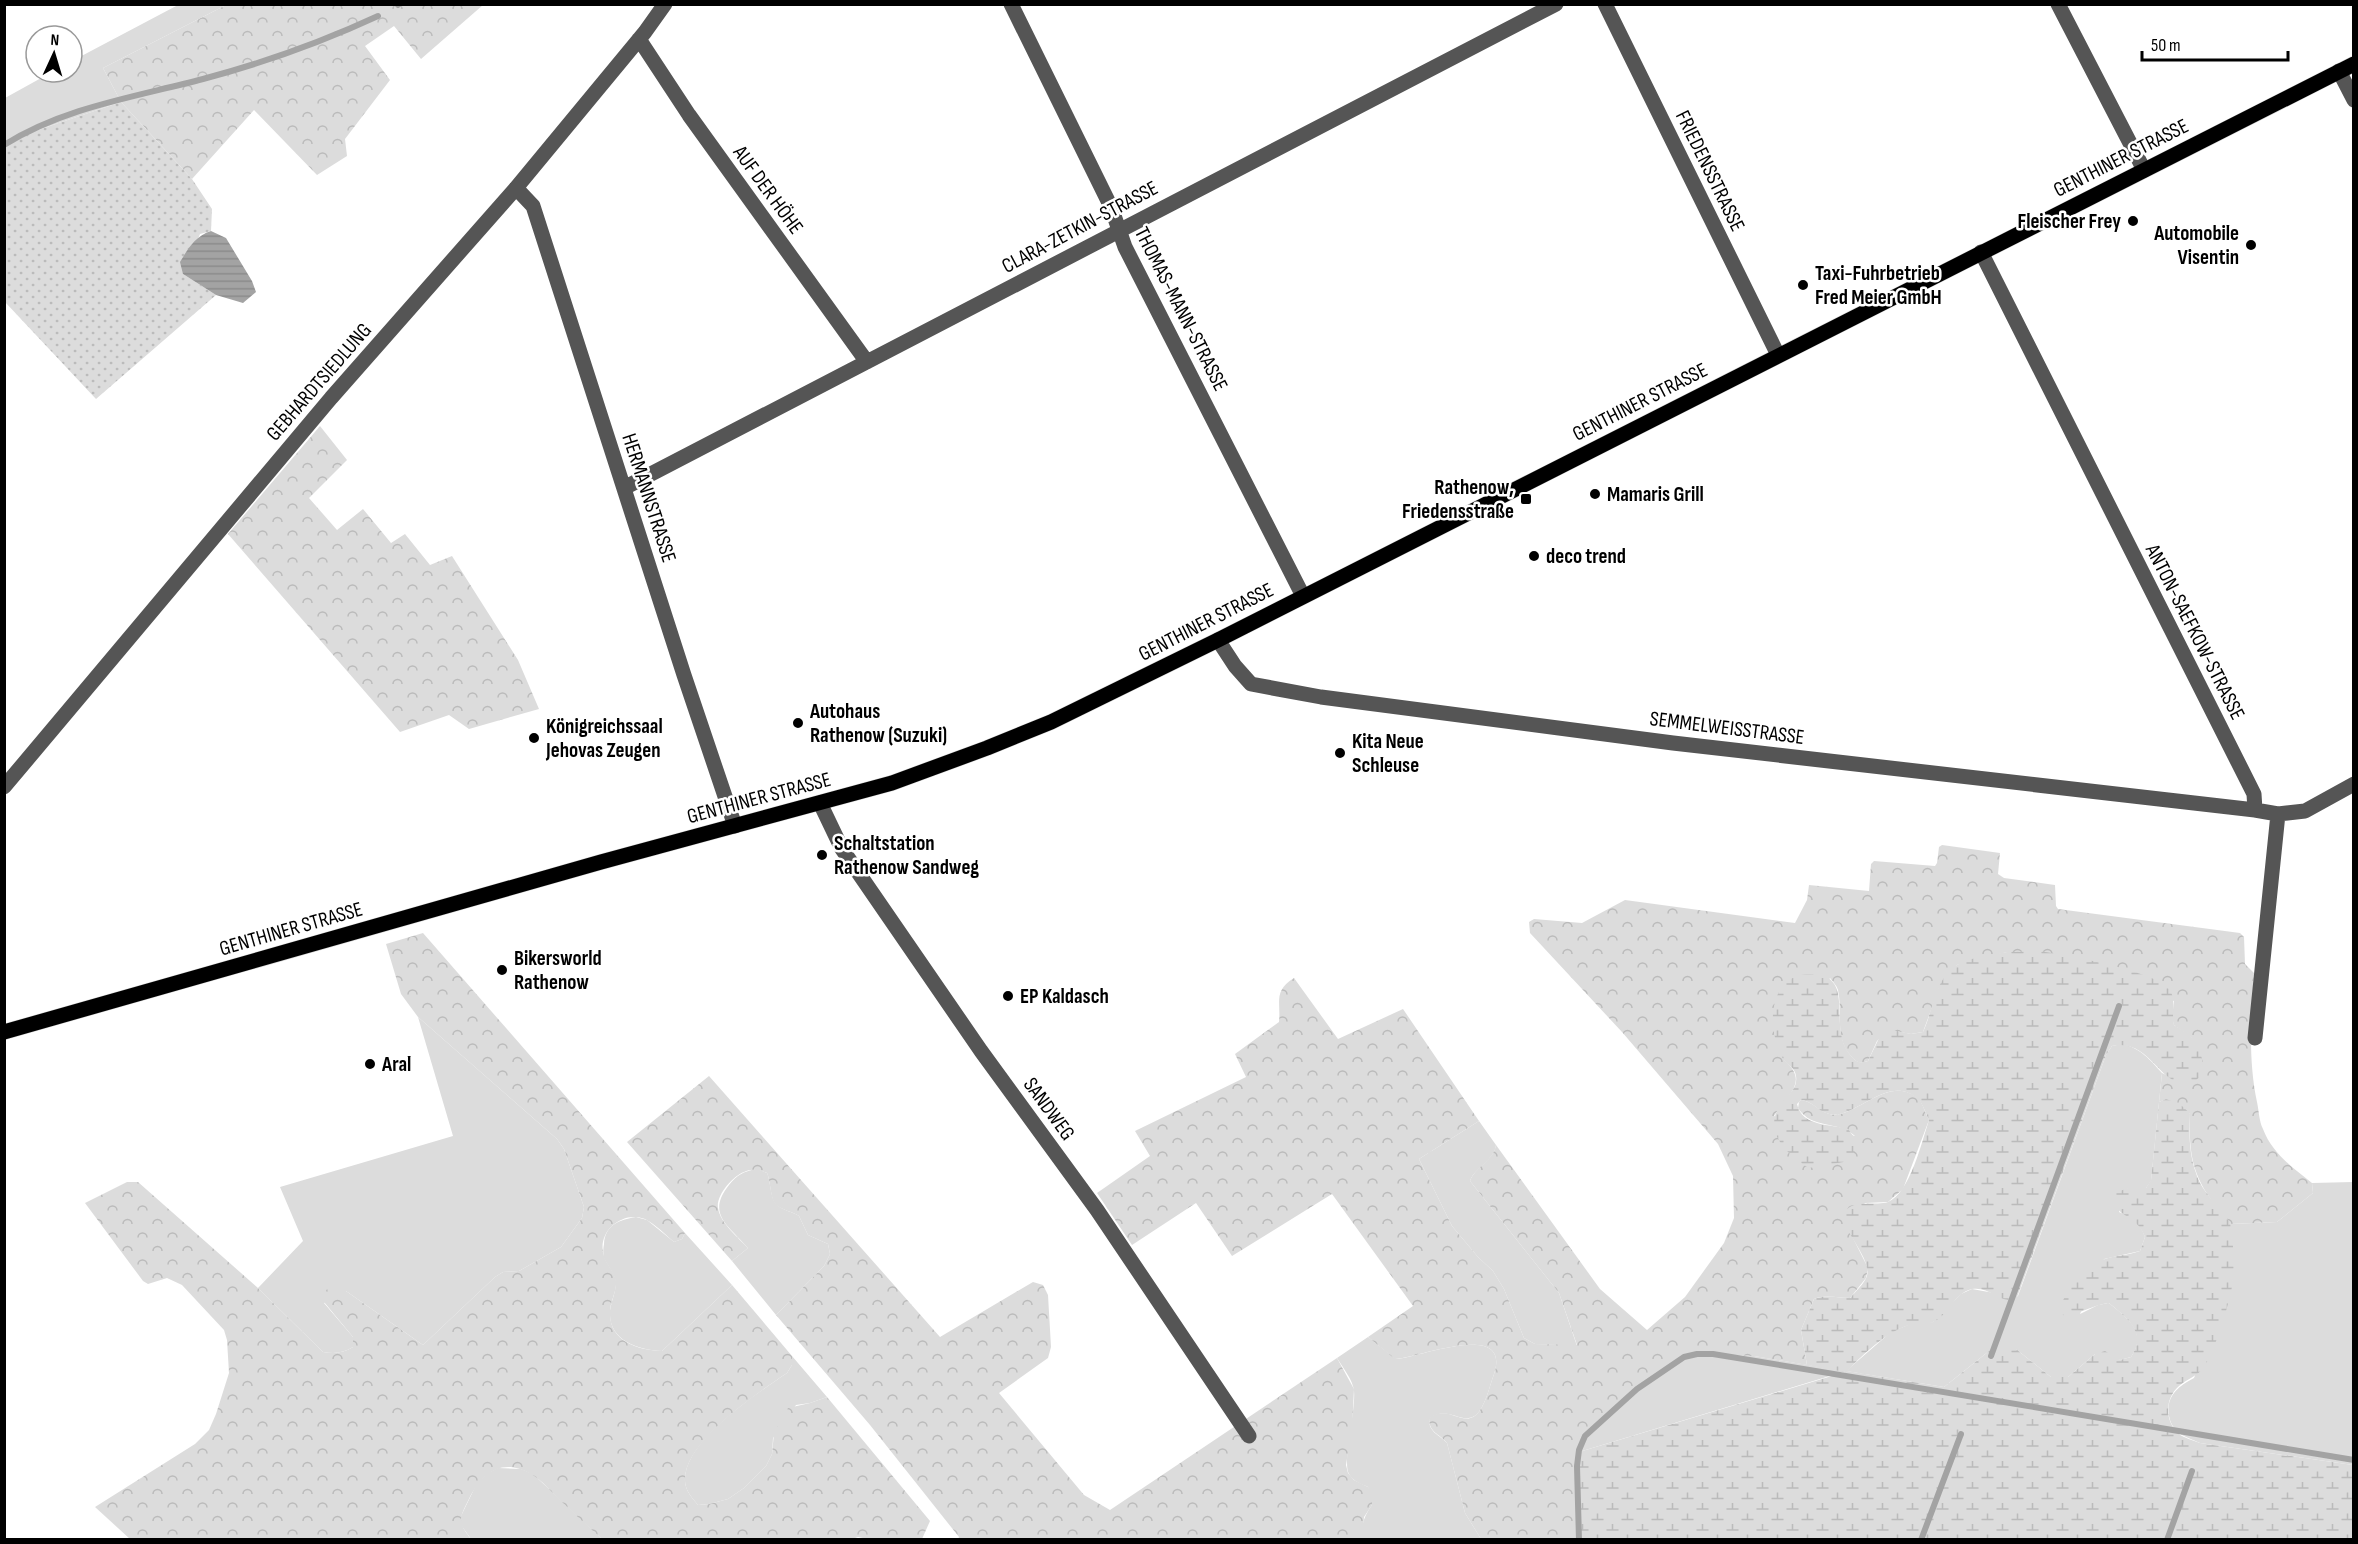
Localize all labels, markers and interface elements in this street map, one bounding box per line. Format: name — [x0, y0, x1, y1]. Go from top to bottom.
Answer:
north arrow — [24, 24, 84, 84]
scale bar — [2142, 24, 2288, 62]
text: N — [50, 31, 60, 50]
text: 50 m — [2151, 35, 2181, 56]
street label: FRIEDENSSTRASSE — [1670, 106, 1750, 236]
street label: GENTHINER STRASSE — [2049, 113, 2193, 203]
street label: AUF DER HÖHE — [727, 140, 808, 239]
street label: CLARA-ZETKIN-STRASSE — [998, 175, 1162, 279]
place label: Fleischer Frey — [2018, 209, 2121, 234]
marker: Fleischer Frey — [2126, 214, 2140, 228]
place label: Automobile Visentin — [2153, 221, 2239, 270]
street label: THOMAS-MANN-STRASSE — [1129, 223, 1233, 395]
marker: Automobile Visentin — [2244, 238, 2258, 252]
place label: Taxi-Fuhrbetrieb Fred Meier GmbH — [1815, 261, 1942, 310]
marker: Taxi-Fuhrbetrieb Fred Meier GmbH — [1796, 278, 1810, 292]
street label: GEBHARDTSIEDLUNG — [261, 318, 377, 446]
street label: GENTHINER STRASSE — [1568, 357, 1712, 447]
street label: HERMANNSTRASSE — [616, 430, 682, 566]
place label: Rathenow, Friedensstraße — [1402, 475, 1514, 524]
place label: Mamaris Grill — [1607, 482, 1704, 507]
marker: Mamaris Grill — [1588, 487, 1602, 501]
marker: Rathenow, Friedensstraße — [1519, 492, 1533, 506]
street label: ANTON-SAEFKOW-STRASSE — [2139, 539, 2250, 724]
place label: deco trend — [1546, 544, 1626, 569]
marker: deco trend — [1527, 549, 1541, 563]
street label: GENTHINER STRASSE — [1134, 577, 1278, 667]
place label: Autohaus Rathenow (Suzuki) — [809, 699, 947, 748]
street label: SEMMELWEISSTRASSE — [1648, 706, 1806, 750]
place label: Königreichssaal Jehovas Zeugen — [545, 714, 663, 763]
marker: Autohaus Rathenow (Suzuki) — [791, 716, 805, 730]
place label: Kita Neue Schleuse — [1352, 729, 1424, 778]
marker: Königreichssaal Jehovas Zeugen — [527, 731, 541, 745]
marker: Kita Neue Schleuse — [1333, 746, 1347, 760]
street label: GENTHINER STRASSE — [684, 767, 834, 829]
place label: Schaltstation Rathenow Sandweg — [834, 831, 979, 880]
marker: Schaltstation Rathenow Sandweg — [815, 848, 829, 862]
street label: GENTHINER STRASSE — [216, 897, 366, 961]
place label: Bikersworld Rathenow — [514, 946, 602, 995]
marker: Bikersworld Rathenow — [495, 963, 509, 977]
place label: EP Kaldasch — [1020, 984, 1109, 1009]
marker: EP Kaldasch — [1001, 989, 1015, 1003]
place label: Aral — [381, 1052, 411, 1077]
marker: Aral — [363, 1057, 377, 1071]
street label: SANDWEG — [1018, 1073, 1080, 1145]

